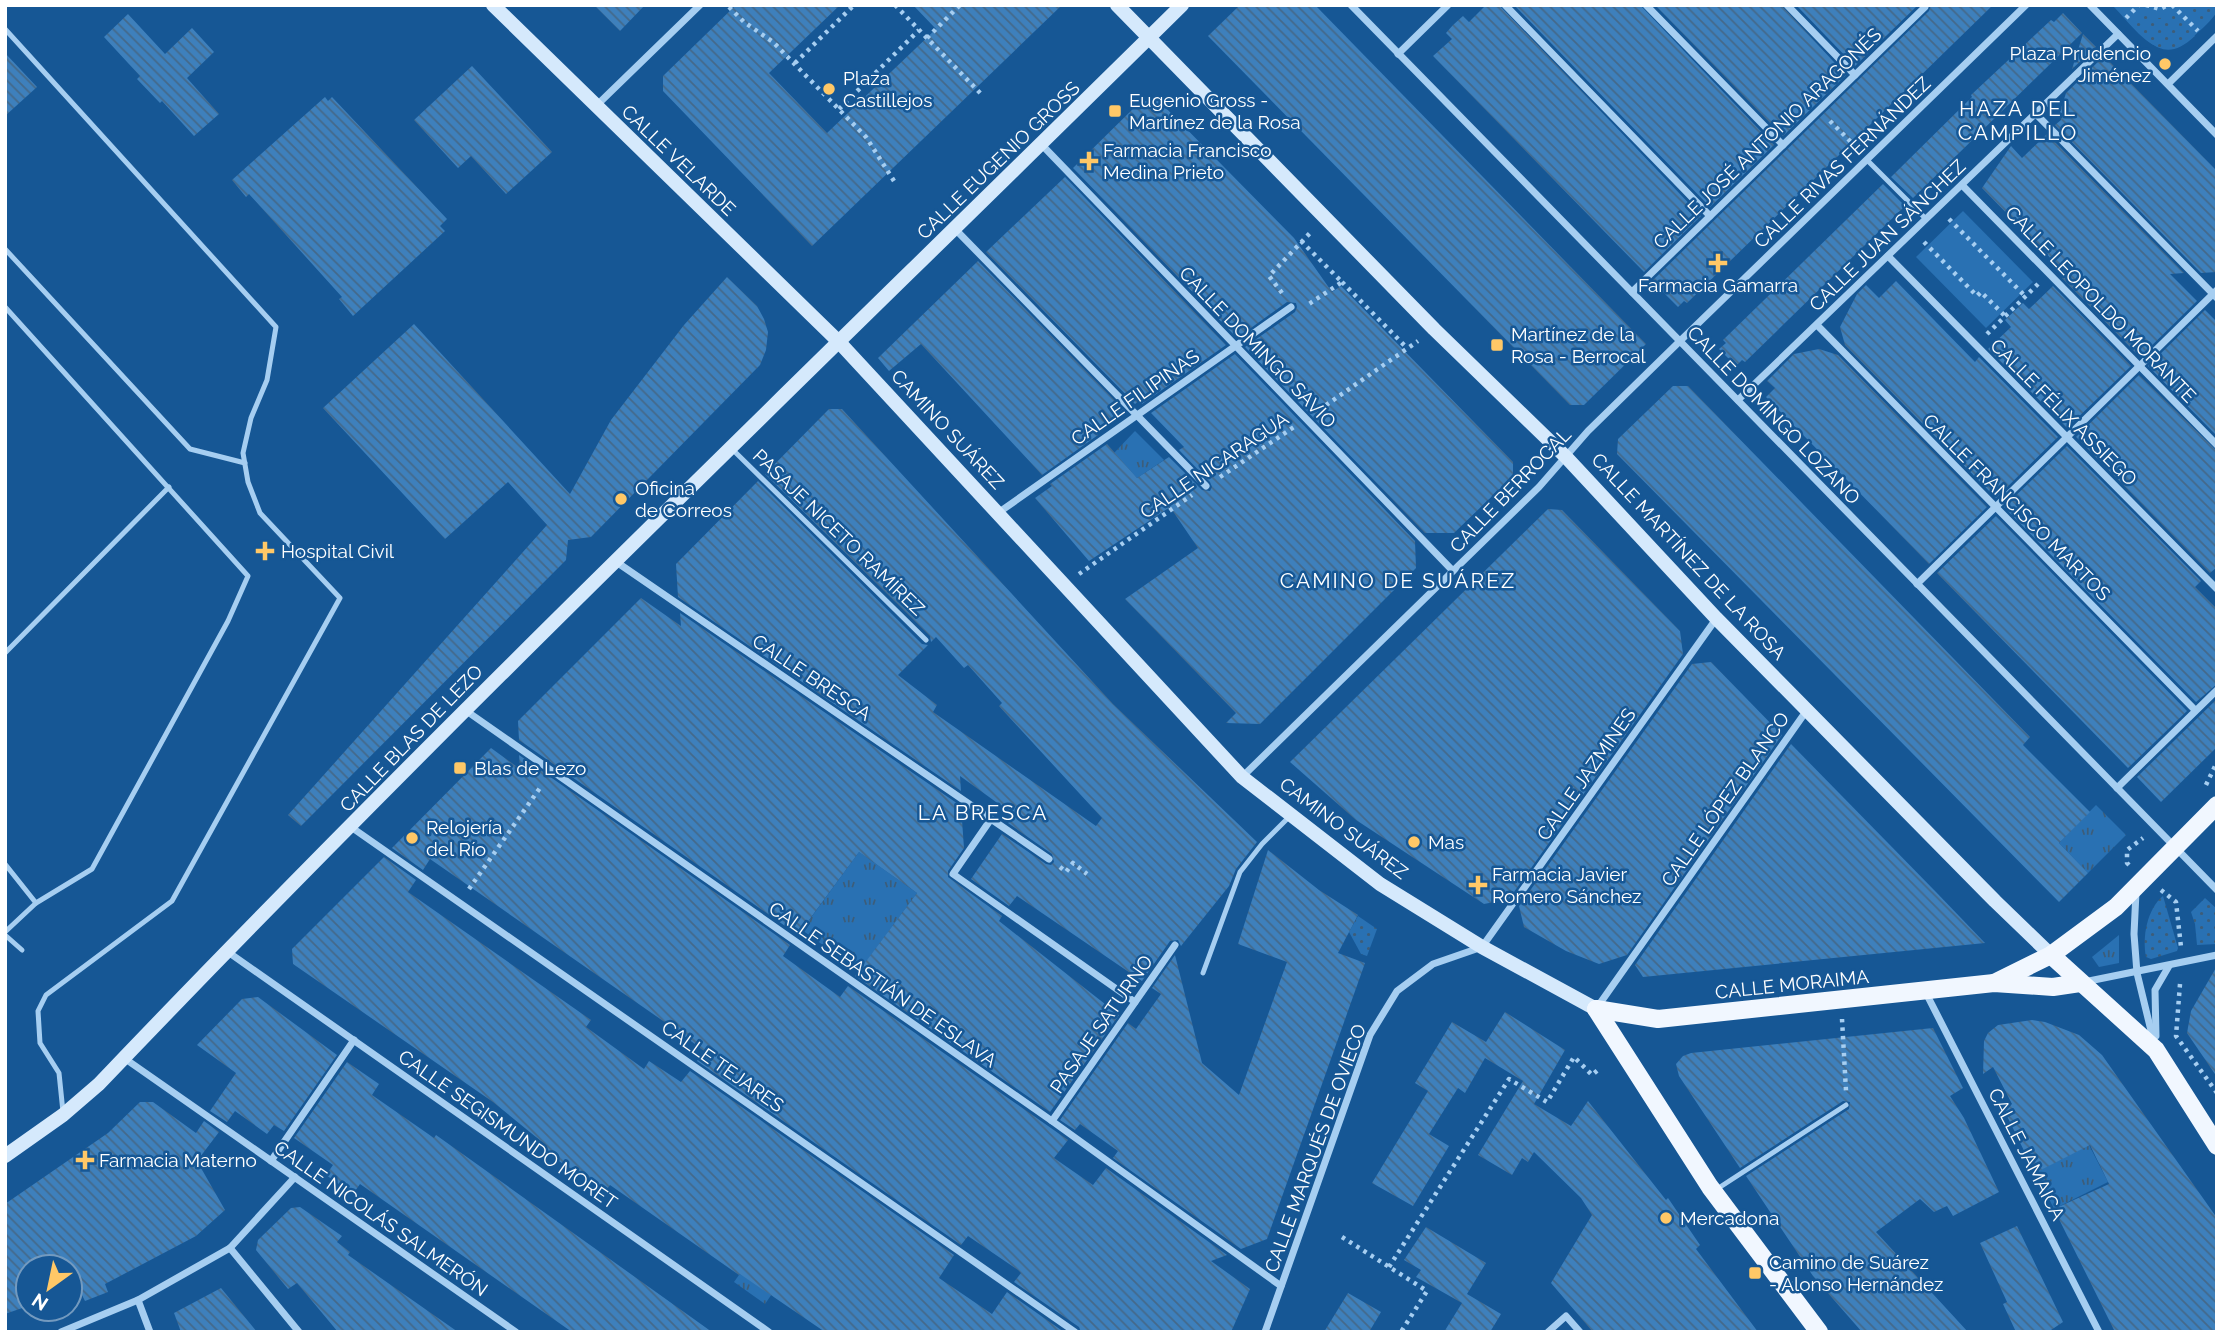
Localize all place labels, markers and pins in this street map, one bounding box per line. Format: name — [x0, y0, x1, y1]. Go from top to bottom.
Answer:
place label: Plaza Prudencio Jiménez — [2009, 42, 2151, 86]
marker: Plaza Prudencio Jiménez — [2157, 56, 2173, 72]
place label: Plaza Castillejos — [843, 67, 932, 111]
marker: Plaza Castillejos — [821, 81, 837, 97]
place label: Eugenio Gross - Martínez de la Rosa — [1129, 89, 1301, 133]
marker: Eugenio Gross - Martínez de la Rosa — [1107, 103, 1123, 119]
place label: Farmacia Francisco Medina Prieto — [1103, 139, 1271, 183]
marker: Farmacia Francisco Medina Prieto — [1081, 153, 1097, 169]
marker: Farmacia Gamarra — [1710, 255, 1726, 271]
place label: Farmacia Gamarra — [1638, 274, 1798, 296]
place label: Martínez de la Rosa - Berrocal — [1511, 323, 1647, 367]
marker: Martínez de la Rosa - Berrocal — [1489, 337, 1505, 353]
place label: Oficina de Correos — [635, 477, 732, 521]
marker: Oficina de Correos — [613, 491, 629, 507]
place label: Hospital Civil — [281, 540, 395, 562]
marker: Hospital Civil — [255, 541, 275, 561]
place label: Blas de Lezo — [474, 757, 586, 779]
marker: Blas de Lezo — [452, 760, 468, 776]
place label: Relojería del Río — [426, 816, 502, 860]
marker: Relojería del Río — [404, 830, 420, 846]
place label: Mas — [1428, 831, 1464, 853]
marker: Mas — [1406, 834, 1422, 850]
place label: Farmacia Javier Romero Sánchez — [1492, 863, 1641, 907]
marker: Farmacia Javier Romero Sánchez — [1470, 877, 1486, 893]
place label: Farmacia Materno — [99, 1149, 257, 1171]
marker: Farmacia Materno — [77, 1152, 93, 1168]
place label: Mercadona — [1680, 1207, 1779, 1229]
marker: Mercadona — [1658, 1210, 1674, 1226]
place label: Camino de Suárez - Alonso Hernández — [1769, 1251, 1943, 1295]
marker: Camino de Suárez - Alonso Hernández — [1747, 1265, 1763, 1281]

